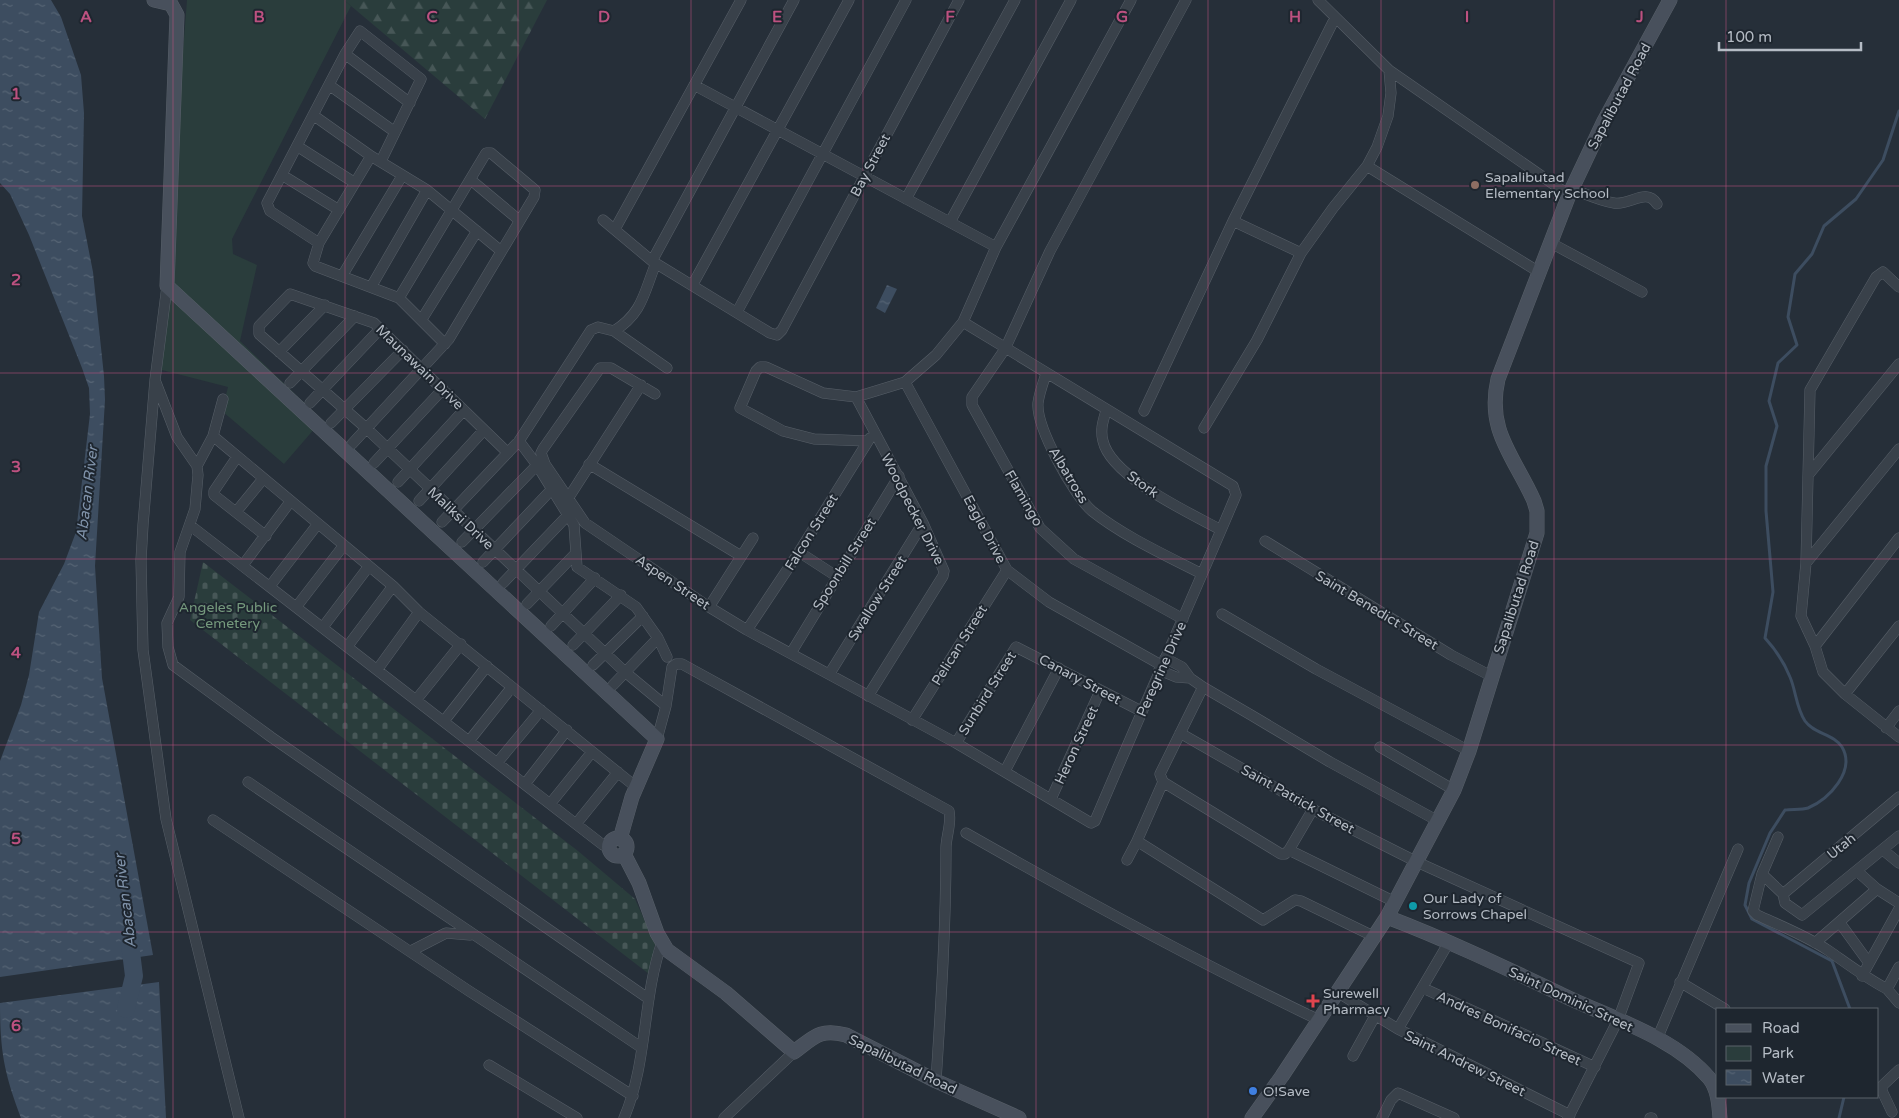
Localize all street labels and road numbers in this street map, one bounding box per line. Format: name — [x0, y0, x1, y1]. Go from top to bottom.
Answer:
street label: Sapalibutad Road — [1584, 40, 1655, 152]
street label: Bay Street — [847, 130, 894, 200]
street label: Maunawain Drive — [372, 321, 467, 414]
street label: Albatross — [1045, 444, 1092, 507]
street label: Woodpecker Drive — [877, 451, 948, 568]
street label: Flamingo — [1001, 467, 1046, 529]
street label: Stork — [1124, 467, 1162, 502]
street label: Maliksi Drive — [424, 483, 497, 553]
street label: Falcon Street — [781, 490, 842, 574]
street label: Eagle Drive — [959, 492, 1010, 566]
street label: Spoonbill Street — [809, 514, 880, 614]
street label: Sapalibutad Road — [1490, 538, 1543, 656]
street label: Aspen Street — [632, 551, 714, 614]
street label: Swallow Street — [844, 552, 911, 644]
street label: Saint Benedict Street — [1312, 567, 1442, 654]
street label: Pelican Street — [928, 601, 991, 689]
street label: Peregrine Drive — [1133, 619, 1190, 719]
street label: Sunbird Street — [955, 648, 1020, 738]
street label: Canary Street — [1036, 651, 1124, 708]
street label: Heron Street — [1051, 703, 1102, 787]
street label: Saint Patrick Street — [1238, 761, 1358, 838]
street label: Utah — [1823, 830, 1859, 863]
street label: Saint Dominic Street — [1506, 963, 1636, 1036]
street label: Andres Bonifacio Street — [1434, 987, 1584, 1070]
street label: Saint Andrew Street — [1401, 1027, 1529, 1100]
street label: Sapalibutad Road — [846, 1031, 960, 1098]

